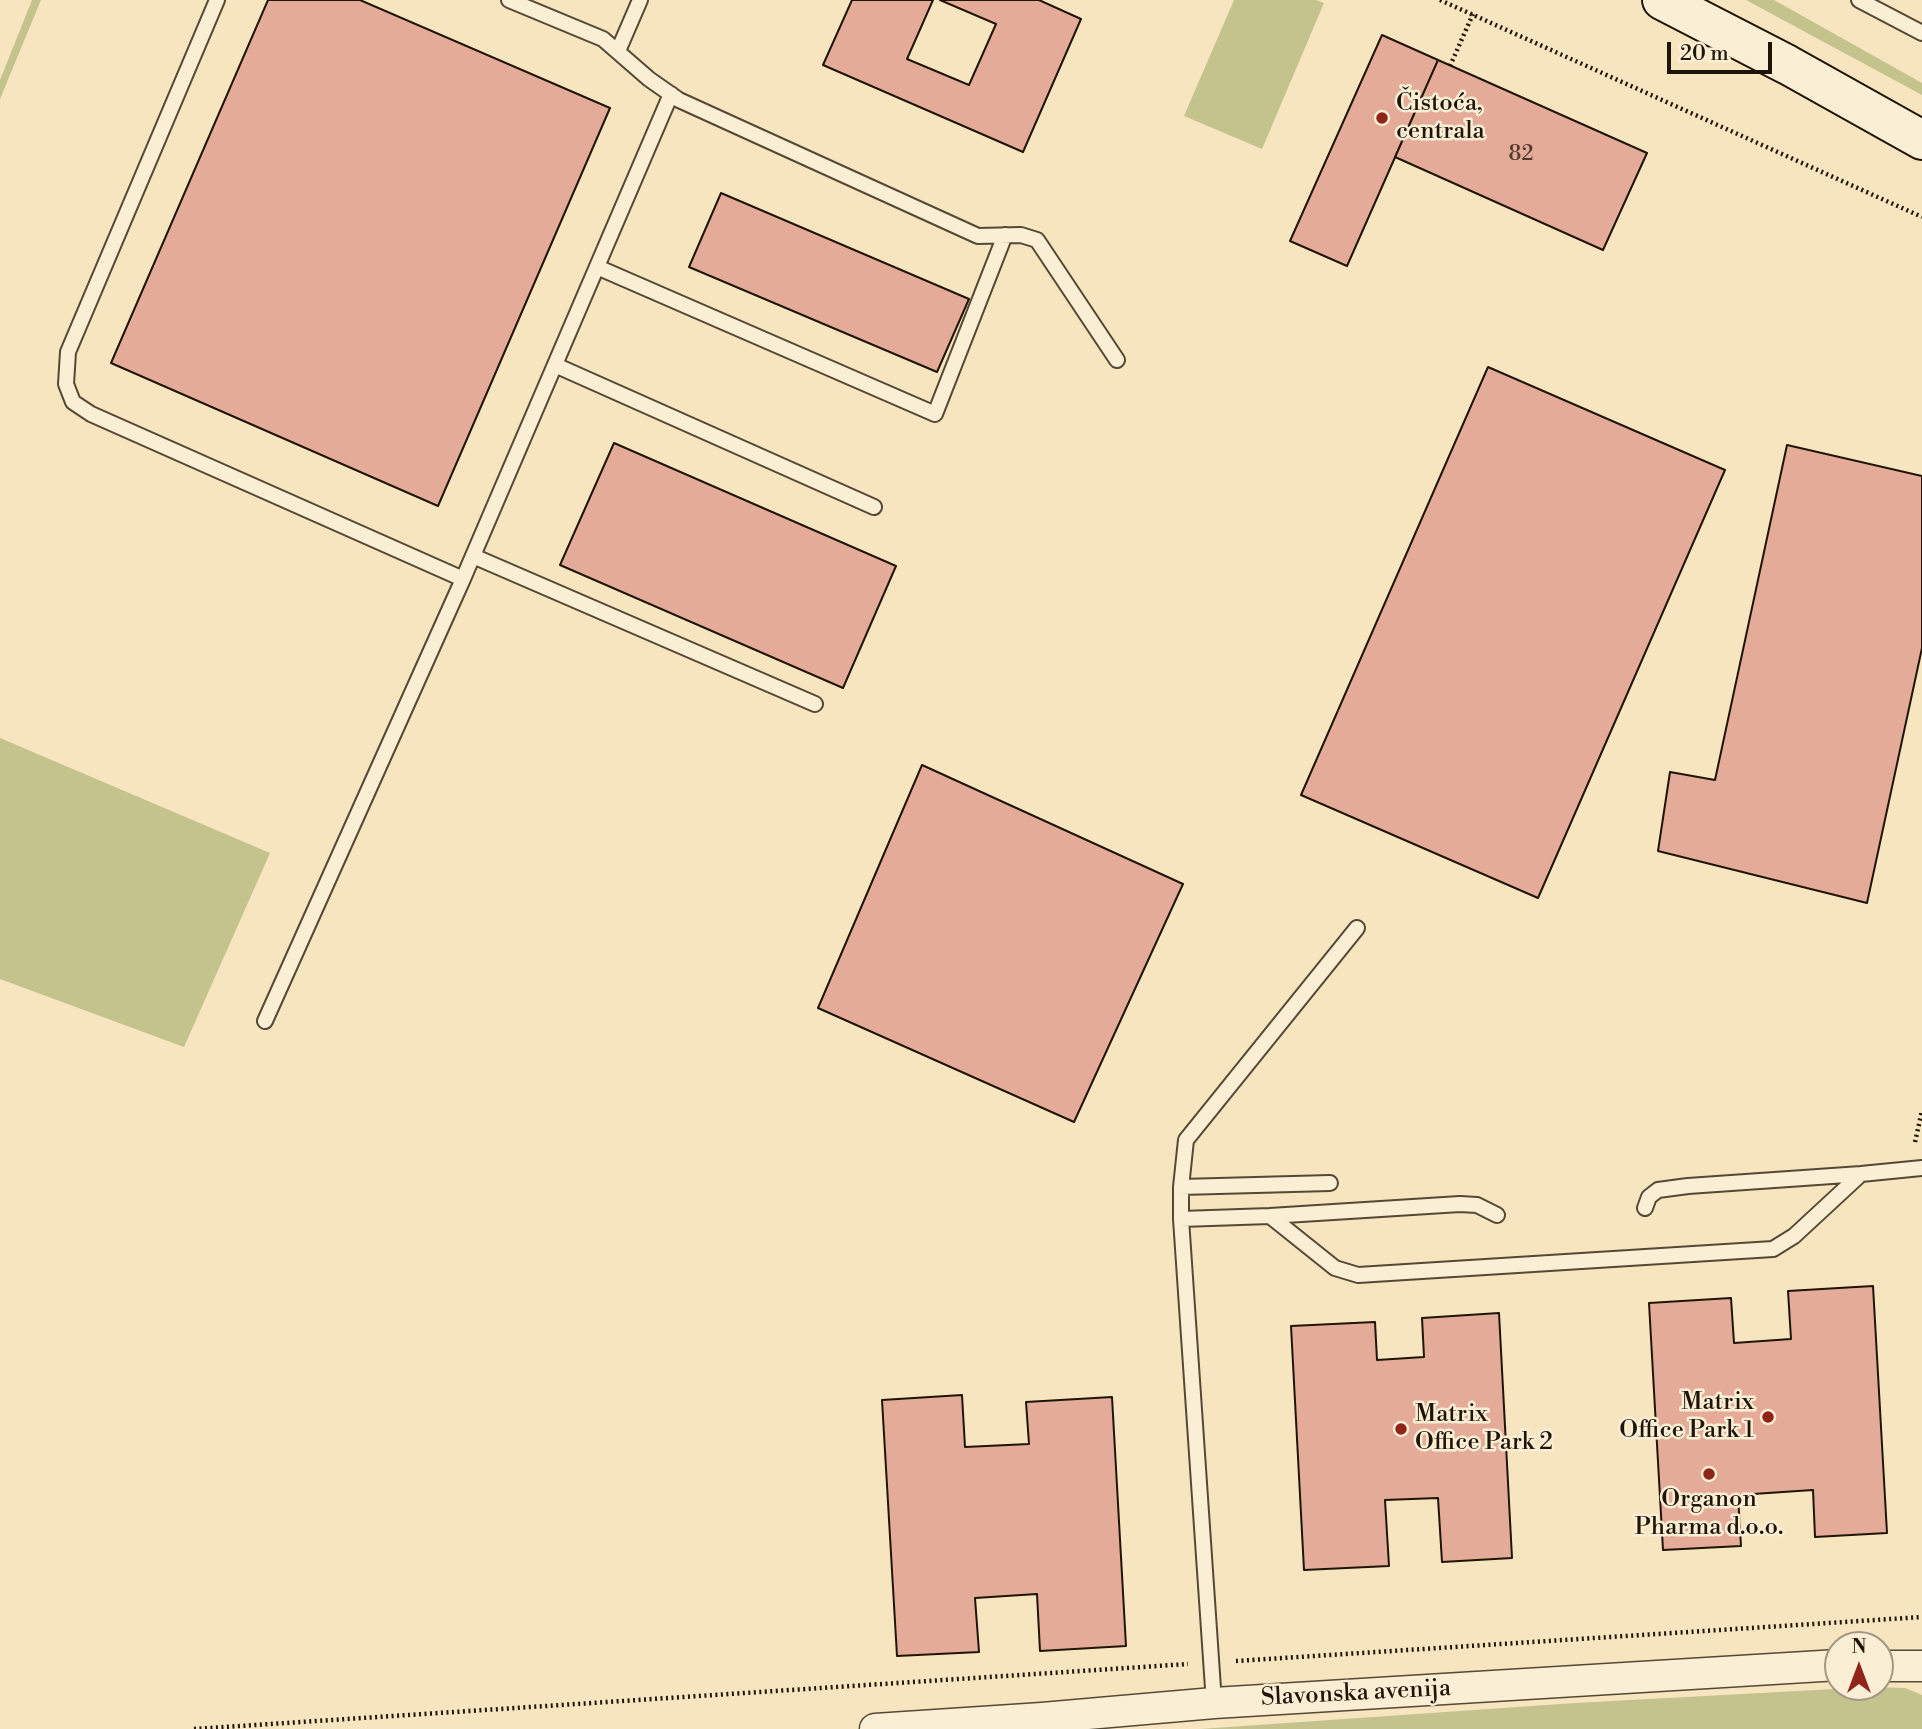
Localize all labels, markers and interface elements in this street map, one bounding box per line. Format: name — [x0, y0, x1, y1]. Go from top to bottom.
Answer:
scale bar — [1670, 28, 1775, 72]
text: 20 m — [1680, 41, 1729, 67]
place label: Čistoća, centrala — [1396, 90, 1485, 146]
marker: Čistoća, centrala — [1374, 110, 1390, 126]
house number: 82 — [1509, 142, 1533, 168]
place label: Matrix Office Park 1 — [1619, 1389, 1754, 1445]
place label: Matrix Office Park 2 — [1415, 1401, 1553, 1457]
marker: Matrix Office Park 1 — [1760, 1409, 1776, 1425]
marker: Matrix Office Park 2 — [1393, 1421, 1409, 1437]
marker: Organon Pharma d.o.o. — [1701, 1466, 1717, 1482]
place label: Organon Pharma d.o.o. — [1634, 1486, 1784, 1542]
north arrow — [1824, 1631, 1894, 1701]
text: N — [1851, 1635, 1867, 1659]
street label: Slavonska avenija — [1260, 1675, 1452, 1713]

